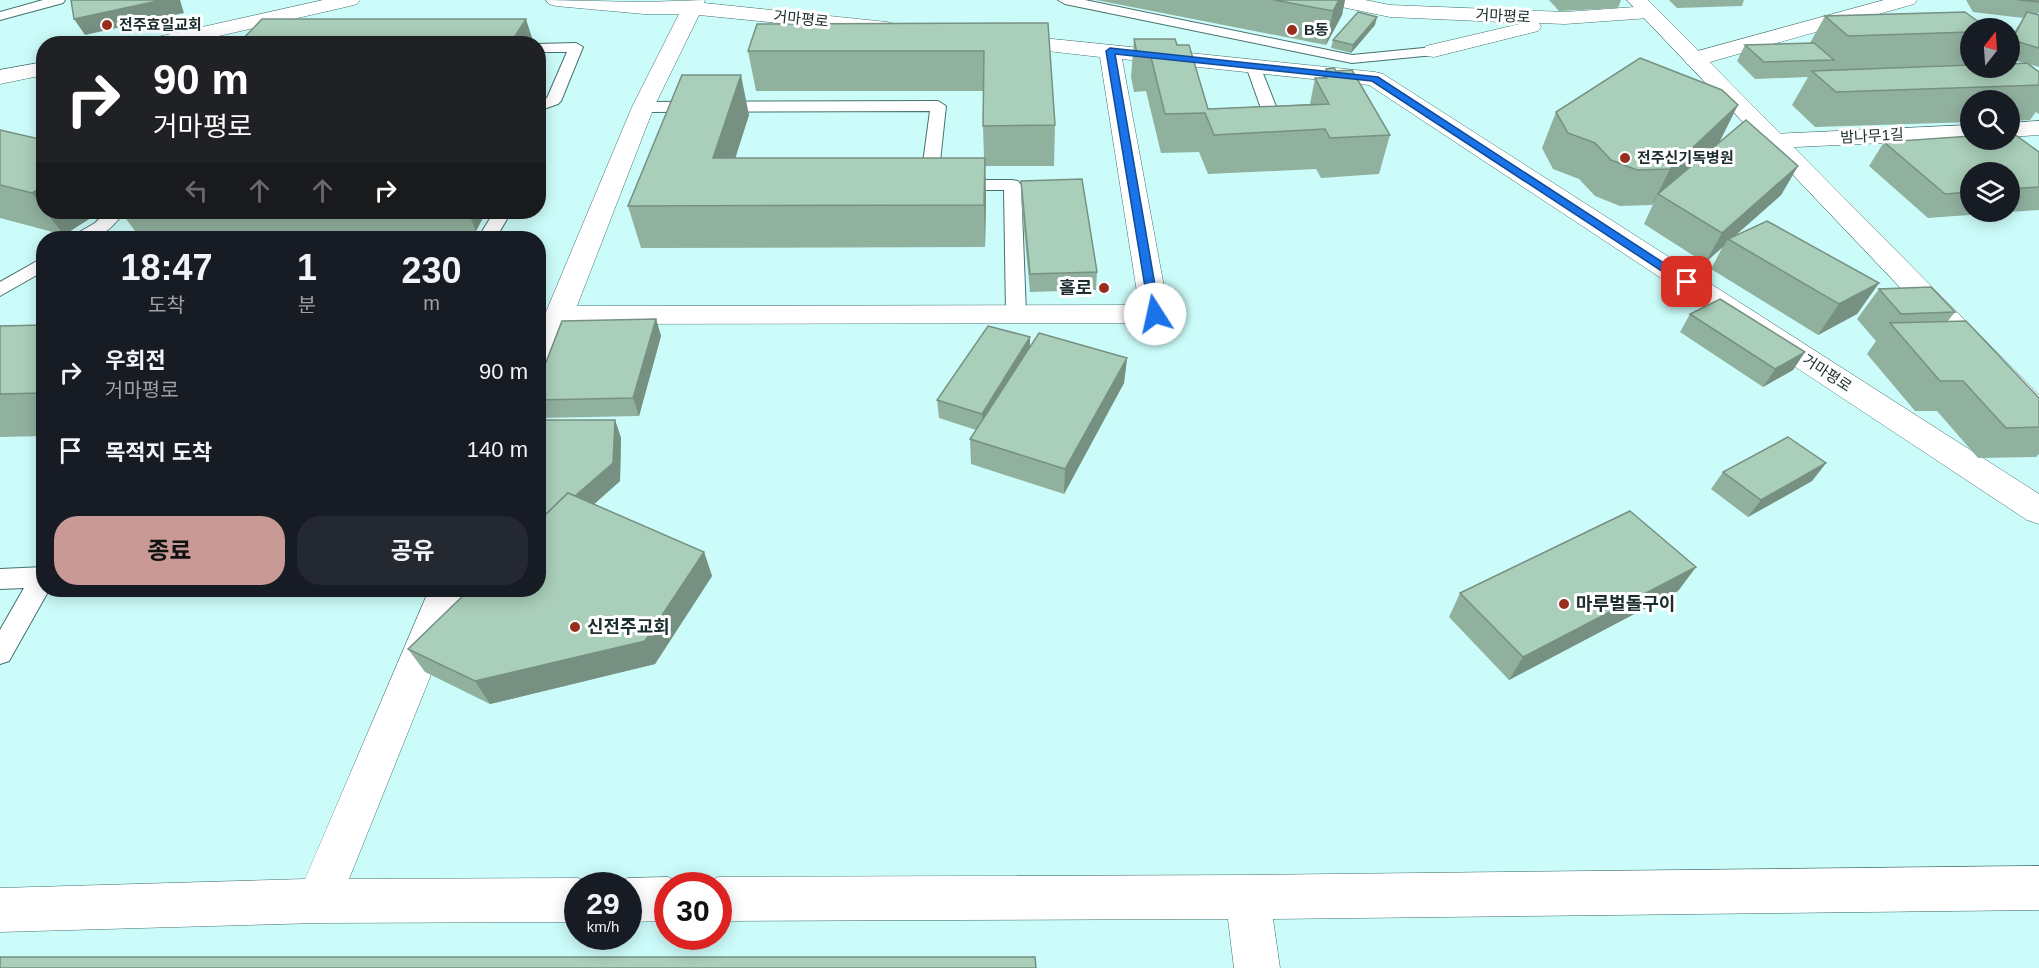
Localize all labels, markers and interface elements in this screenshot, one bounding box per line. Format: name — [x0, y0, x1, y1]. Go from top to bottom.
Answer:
street label: 거마평로 — [1475, 6, 1531, 25]
street label: 거마평로 — [773, 7, 829, 30]
place label: 전주효일교회 — [119, 16, 202, 33]
marker: 전주효일교회 — [100, 18, 114, 32]
north arrow — [1960, 18, 2020, 78]
map controls — [1960, 18, 2020, 222]
place label: B동 — [1304, 21, 1329, 38]
marker: B동 — [1285, 23, 1299, 37]
text: 90 m — [153, 56, 249, 103]
icon: right — [54, 60, 132, 138]
button: search — [1960, 90, 2020, 150]
text: 거마평로 — [153, 112, 252, 142]
street label: 밤나무1길 — [1840, 125, 1904, 146]
place label: 전주신기독병원 — [1637, 149, 1734, 166]
marker: 전주신기독병원 — [1618, 151, 1632, 165]
button: layers — [1960, 162, 2020, 222]
icon: left — [180, 174, 213, 207]
icon: ahead — [243, 174, 276, 207]
icon: ahead — [306, 174, 339, 207]
icon: right — [369, 174, 402, 207]
text: 18:47 — [120, 247, 213, 288]
text: 1 — [297, 247, 317, 288]
text: 230 — [401, 250, 462, 291]
pin — [1661, 256, 1712, 307]
icon: arrive — [1670, 265, 1703, 298]
place label: 홀로 — [1059, 278, 1092, 298]
marker: 홀로 — [1097, 281, 1111, 295]
position arrow — [1123, 282, 1187, 346]
text: m — [423, 292, 440, 314]
text: 도착 — [148, 294, 185, 316]
text: 분 — [298, 294, 316, 316]
text: 우회전 — [105, 348, 166, 373]
street label: 거마평로 — [1799, 350, 1855, 395]
icon: right — [54, 356, 87, 389]
text: 90 m — [479, 359, 528, 384]
text: 거마평로 — [105, 379, 179, 401]
icon: arrive — [54, 434, 87, 467]
text: 140 m — [467, 437, 528, 462]
text: 목적지 도착 — [105, 440, 212, 465]
button: 종료 — [54, 516, 285, 585]
button: 공유 — [297, 516, 528, 585]
place label: 마루벌돌구이 — [1576, 594, 1675, 614]
marker: 마루벌돌구이 — [1557, 597, 1571, 611]
place label: 신전주교회 — [587, 617, 670, 637]
marker: 신전주교회 — [568, 620, 582, 634]
speed limit sign: 30 — [654, 872, 732, 950]
text: 29 — [586, 887, 620, 920]
text: km/h — [587, 918, 619, 935]

